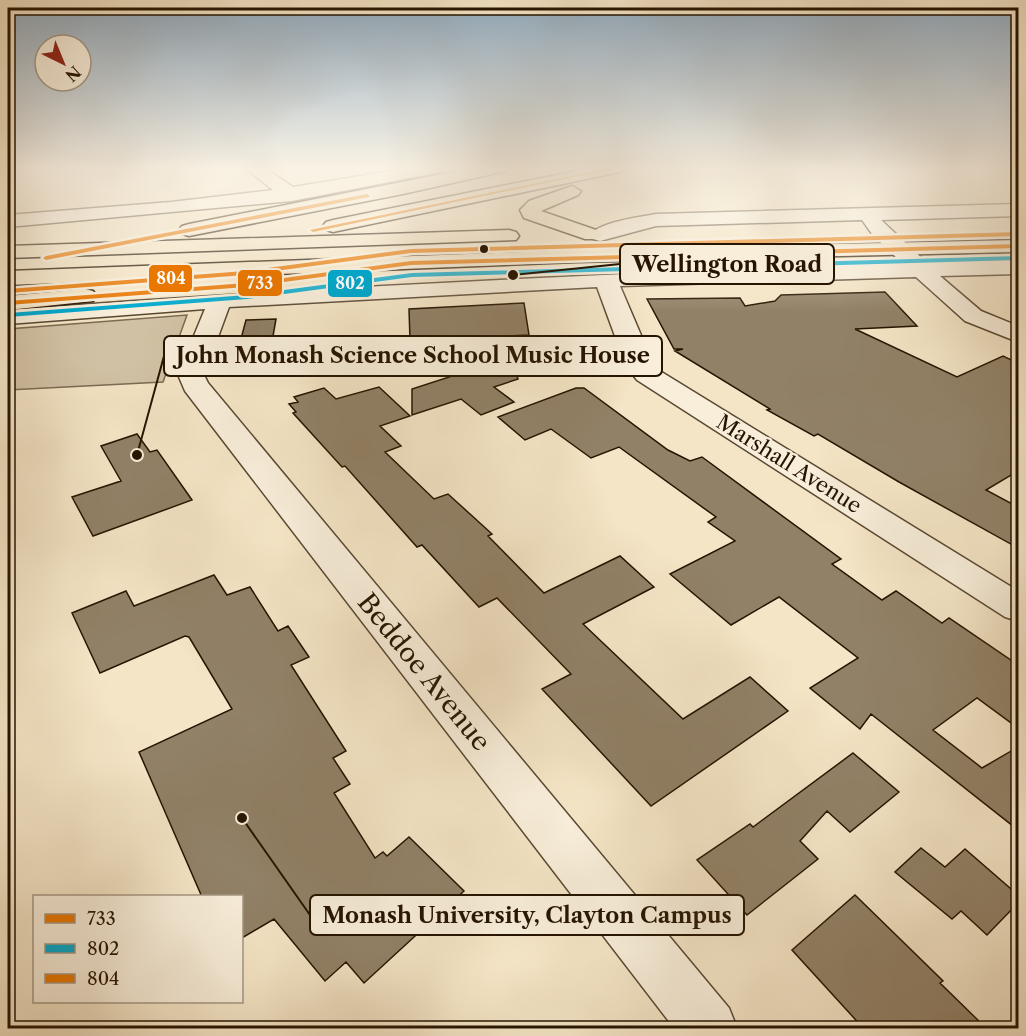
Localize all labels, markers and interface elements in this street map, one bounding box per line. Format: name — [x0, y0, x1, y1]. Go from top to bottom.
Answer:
north arrow — [33, 33, 93, 93]
text: N — [61, 62, 85, 86]
unlabelled marker — [478, 243, 490, 255]
callout: Wellington Road — [620, 244, 834, 284]
text: Wellington Road — [631, 251, 822, 278]
line badge: 804 — [148, 264, 193, 293]
text: 804 — [156, 268, 186, 288]
line badge: 733 — [237, 269, 283, 297]
line badge: 802 — [327, 269, 373, 298]
text: 733 — [247, 273, 273, 293]
text: 802 — [335, 273, 365, 293]
callout: John Monash Science School Music House — [164, 336, 662, 376]
text: John Monash Science School Music House — [172, 342, 650, 369]
street label: Marshall Avenue — [712, 409, 866, 518]
street label: Beddoe Avenue — [351, 587, 497, 757]
legend — [33, 895, 243, 1003]
callout: Monash University, Clayton Campus — [310, 895, 744, 935]
text: Monash University, Clayton Campus — [322, 902, 732, 929]
text: 733 — [87, 908, 116, 930]
text: 802 — [87, 938, 119, 960]
text: 804 — [87, 968, 119, 990]

